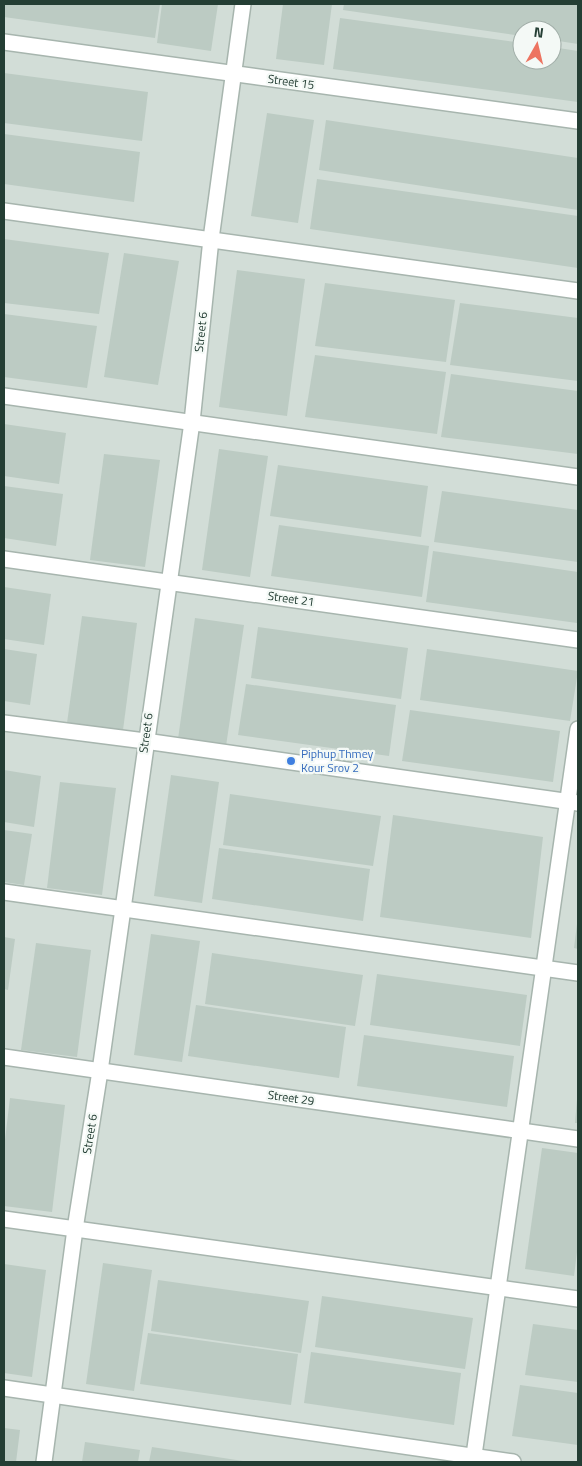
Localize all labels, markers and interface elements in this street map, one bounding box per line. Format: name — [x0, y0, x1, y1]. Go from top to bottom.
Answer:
north arrow — [512, 20, 562, 70]
text: N — [533, 21, 545, 43]
street label: Street 15 — [266, 69, 316, 94]
street label: Street 6 — [189, 311, 212, 353]
street label: Street 21 — [266, 586, 316, 611]
street label: Street 6 — [133, 711, 158, 754]
place label: Piphup Thmey Kour Srov 2 — [301, 744, 374, 777]
marker: Piphup Thmey Kour Srov 2 — [285, 755, 297, 767]
street label: Street 29 — [266, 1085, 316, 1110]
street label: Street 6 — [77, 1112, 102, 1155]

